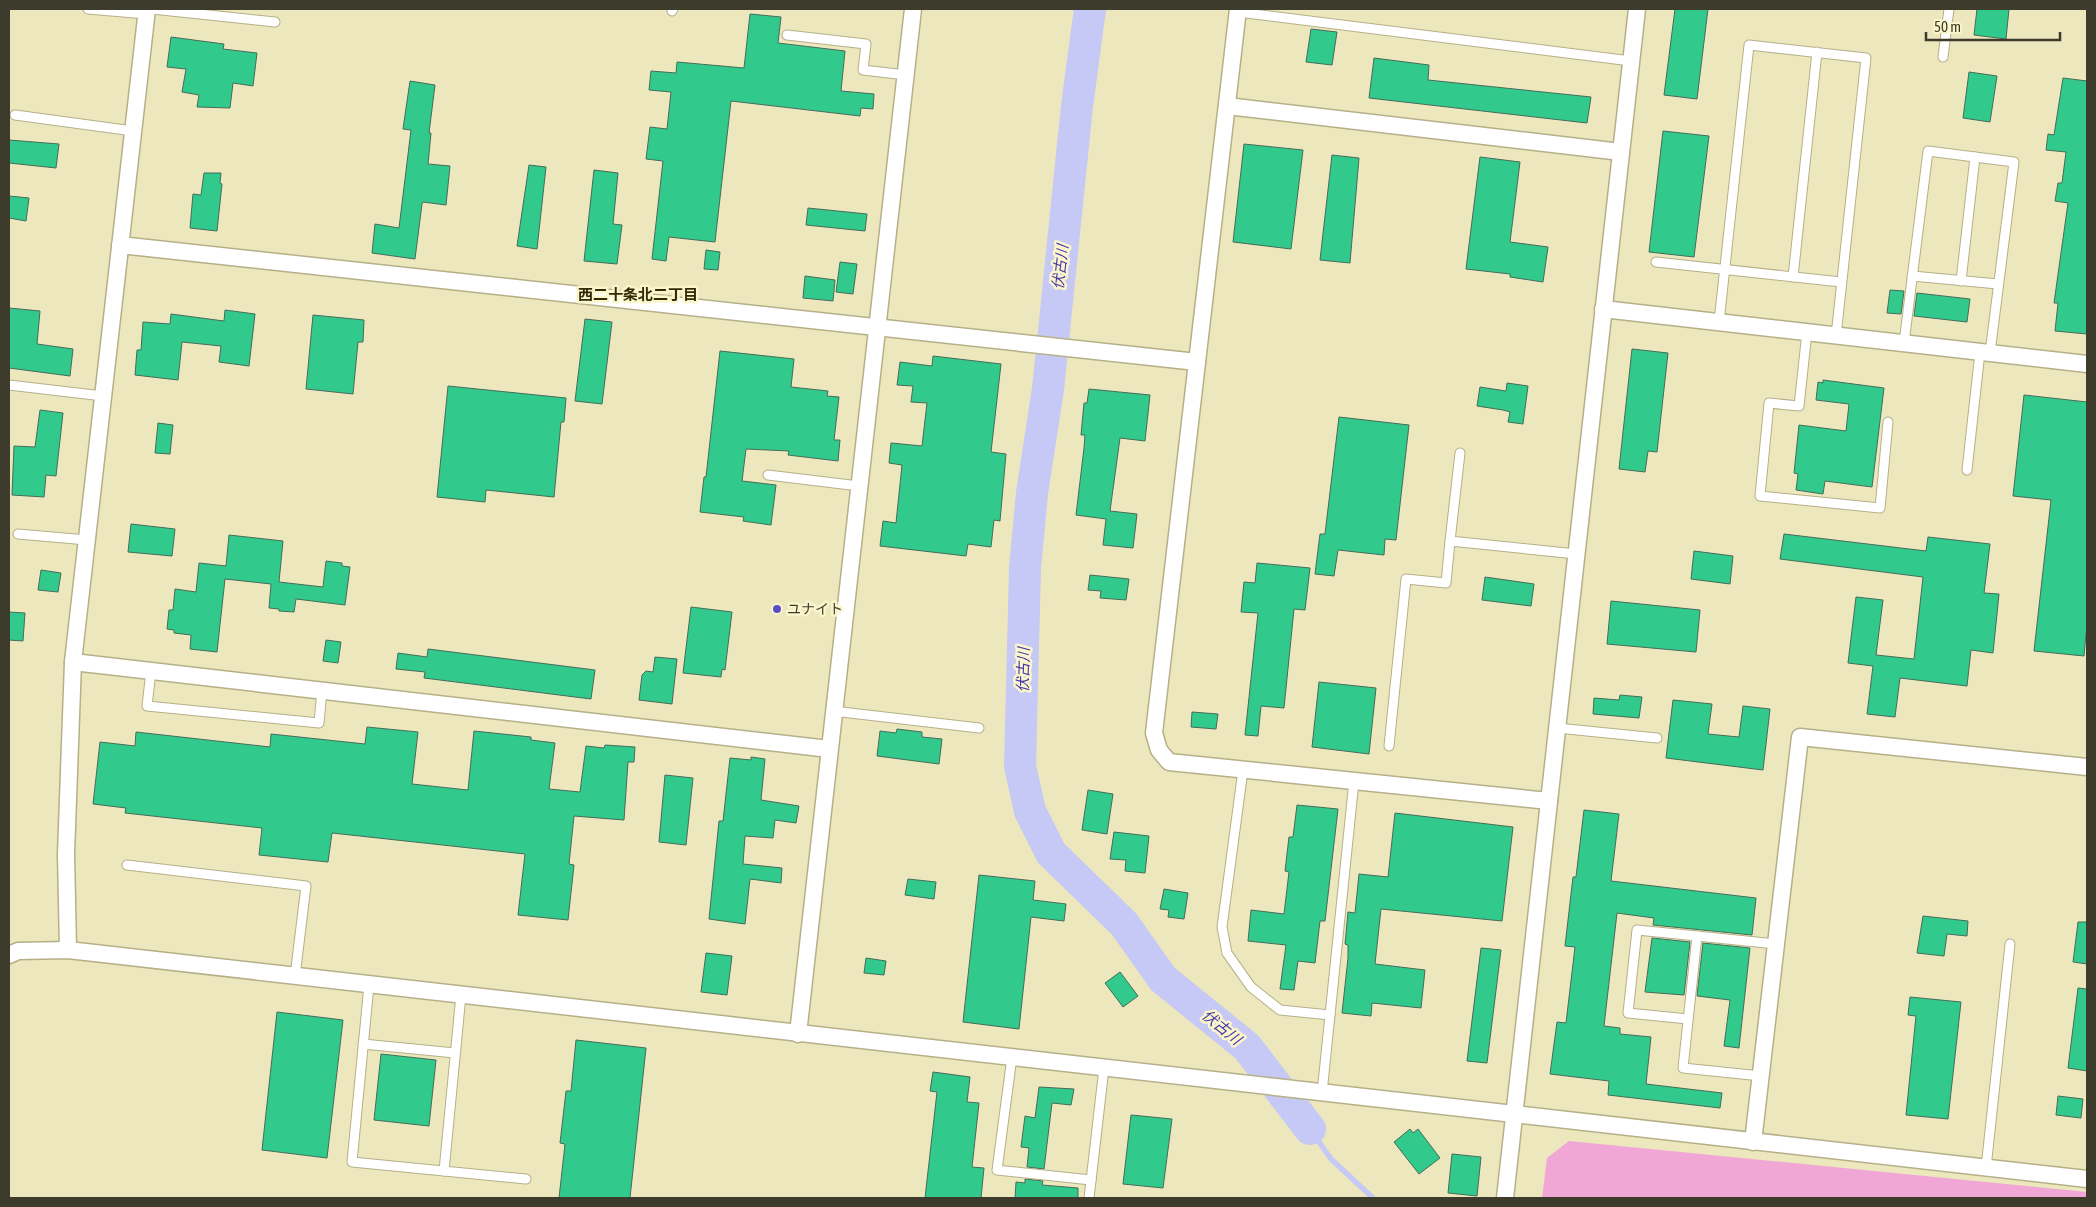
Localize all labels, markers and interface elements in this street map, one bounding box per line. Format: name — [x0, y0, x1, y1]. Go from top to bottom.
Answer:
scale bar — [1926, 10, 2060, 42]
text: 50 m — [1934, 18, 1961, 35]
water label: 伏古川 — [1049, 242, 1071, 290]
district label: 西二十条北二丁目 — [578, 286, 698, 303]
place label: ユナイト — [787, 601, 843, 617]
marker: ユナイト — [771, 603, 783, 615]
water label: 伏古川 — [1014, 645, 1032, 693]
water label: 伏古川 — [1199, 1006, 1246, 1049]

